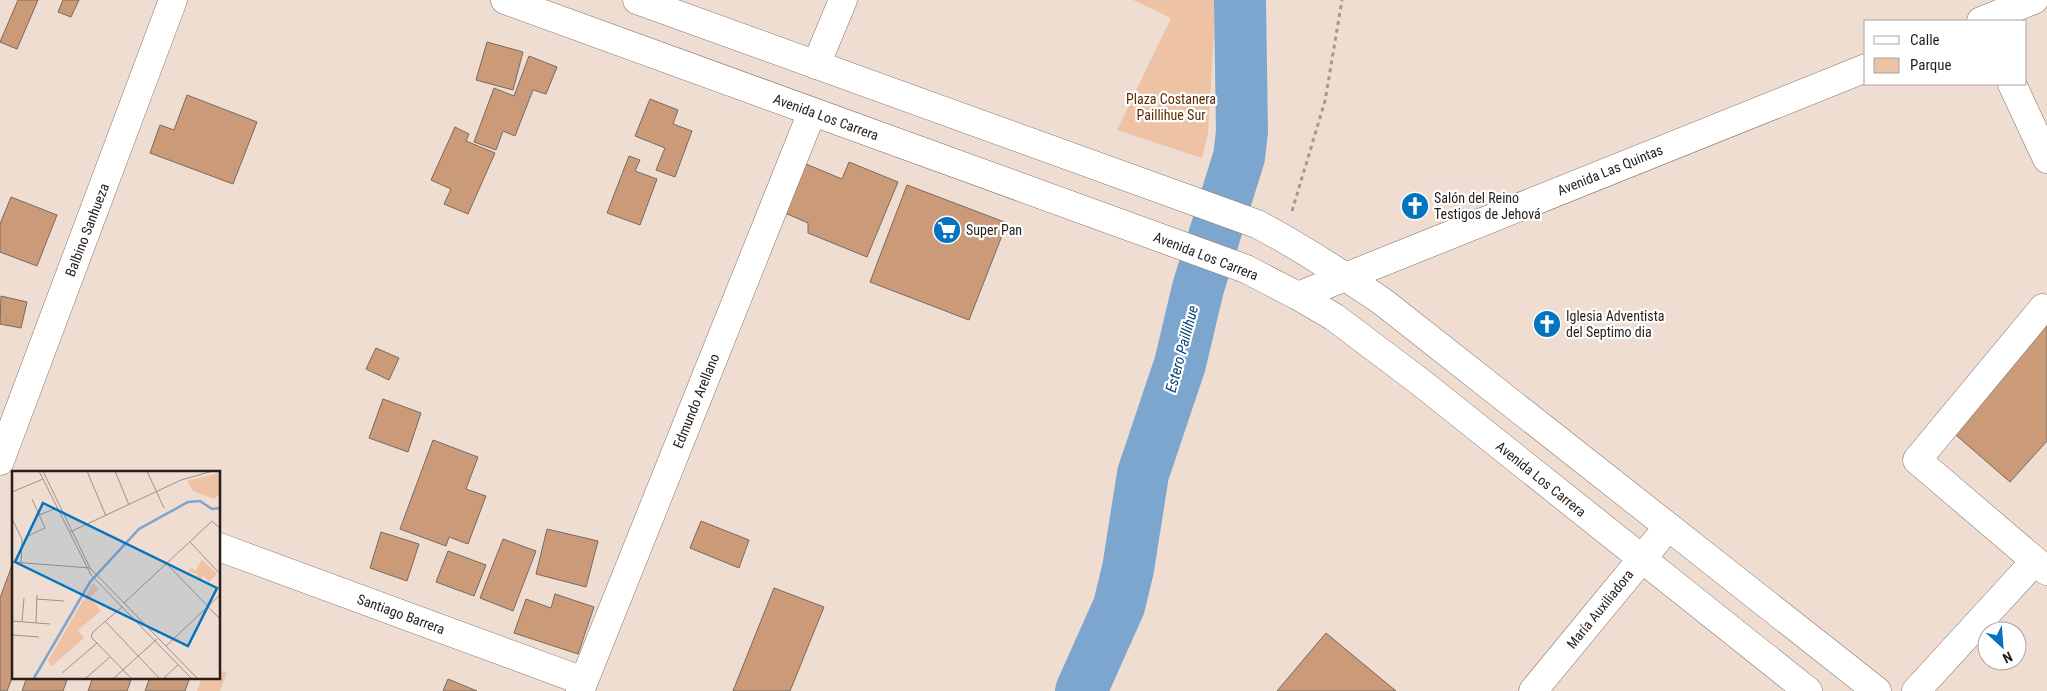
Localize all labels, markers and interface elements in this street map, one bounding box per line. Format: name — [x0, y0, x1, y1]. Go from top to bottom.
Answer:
legend — [1864, 20, 2027, 85]
text: Calle — [1910, 31, 1940, 49]
text: Parque — [1910, 56, 1952, 74]
street label: Avenida Los Carrera — [771, 91, 881, 143]
park label: Plaza Costanera Paillihue Sur — [1126, 91, 1216, 123]
street label: Avenida Las Quintas — [1555, 142, 1665, 198]
street label: Balbino Sanhueza — [62, 181, 112, 279]
place label: Salón del Reino Testigos de Jehová — [1434, 190, 1541, 222]
church icon: Salón del Reino Testigos de Jehová — [1400, 191, 1430, 221]
supermarket icon: Super Pan — [932, 215, 962, 245]
place label: Super Pan — [966, 222, 1022, 238]
street label: Avenida Los Carrera — [1151, 229, 1261, 283]
water label: Estero Paillihue — [1162, 303, 1202, 394]
place label: Iglesia Adventista del Septimo dia — [1566, 308, 1665, 340]
church icon: Iglesia Adventista del Septimo dia — [1532, 309, 1562, 339]
street label: Edmundo Arellano — [670, 351, 722, 451]
street label: Avenida Los Carrera — [1493, 438, 1589, 520]
inset map — [12, 471, 220, 678]
street label: María Auxiliadora — [1563, 566, 1637, 652]
street label: Santiago Barrera — [355, 591, 447, 637]
north arrow — [1977, 621, 2027, 671]
text: N — [2000, 649, 2015, 667]

